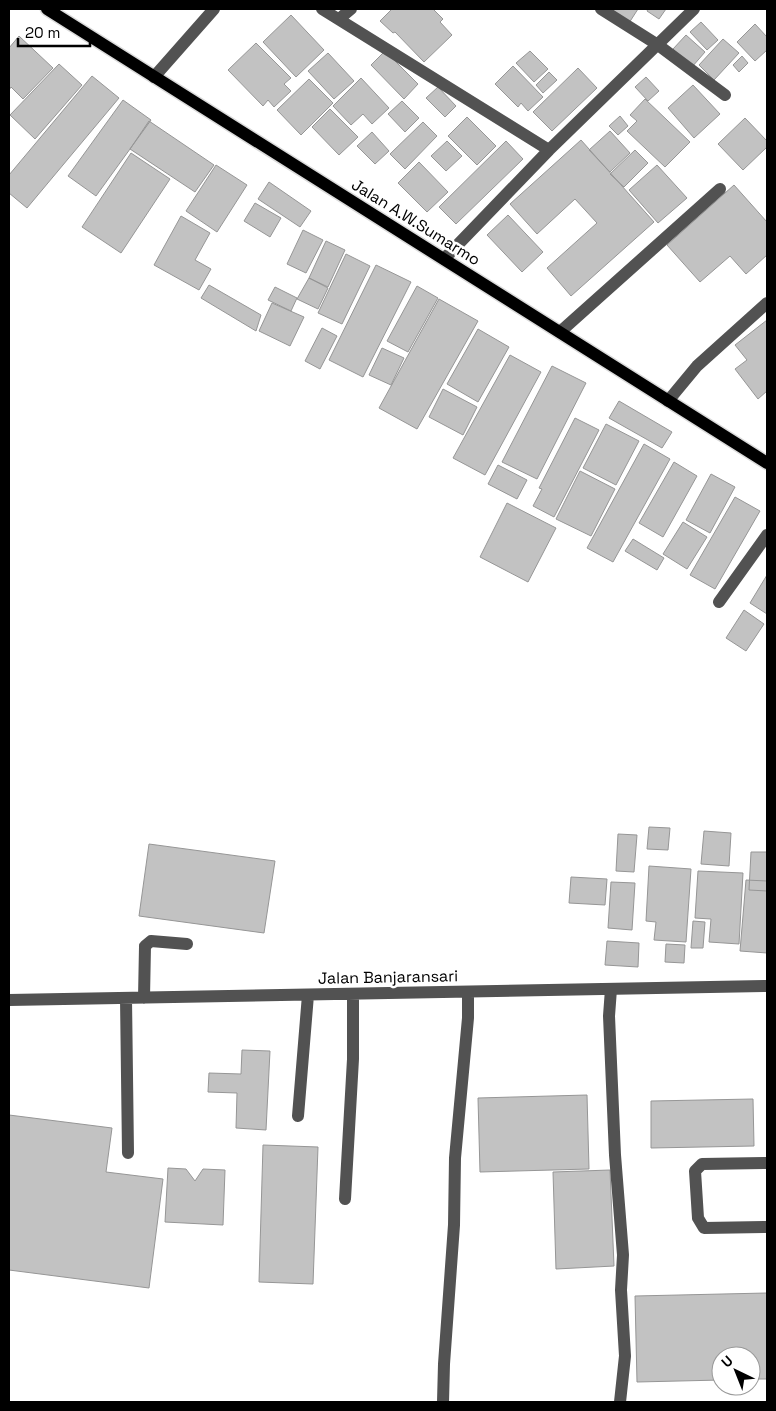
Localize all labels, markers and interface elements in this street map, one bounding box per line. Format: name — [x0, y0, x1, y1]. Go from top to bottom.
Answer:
scale bar — [18, 15, 90, 47]
text: 20 m — [25, 23, 60, 42]
street label: Jalan A.W.Sumarmo — [348, 174, 484, 270]
street label: Jalan Banjaransari — [318, 965, 458, 989]
north arrow — [711, 1346, 761, 1396]
text: U — [718, 1352, 737, 1371]

